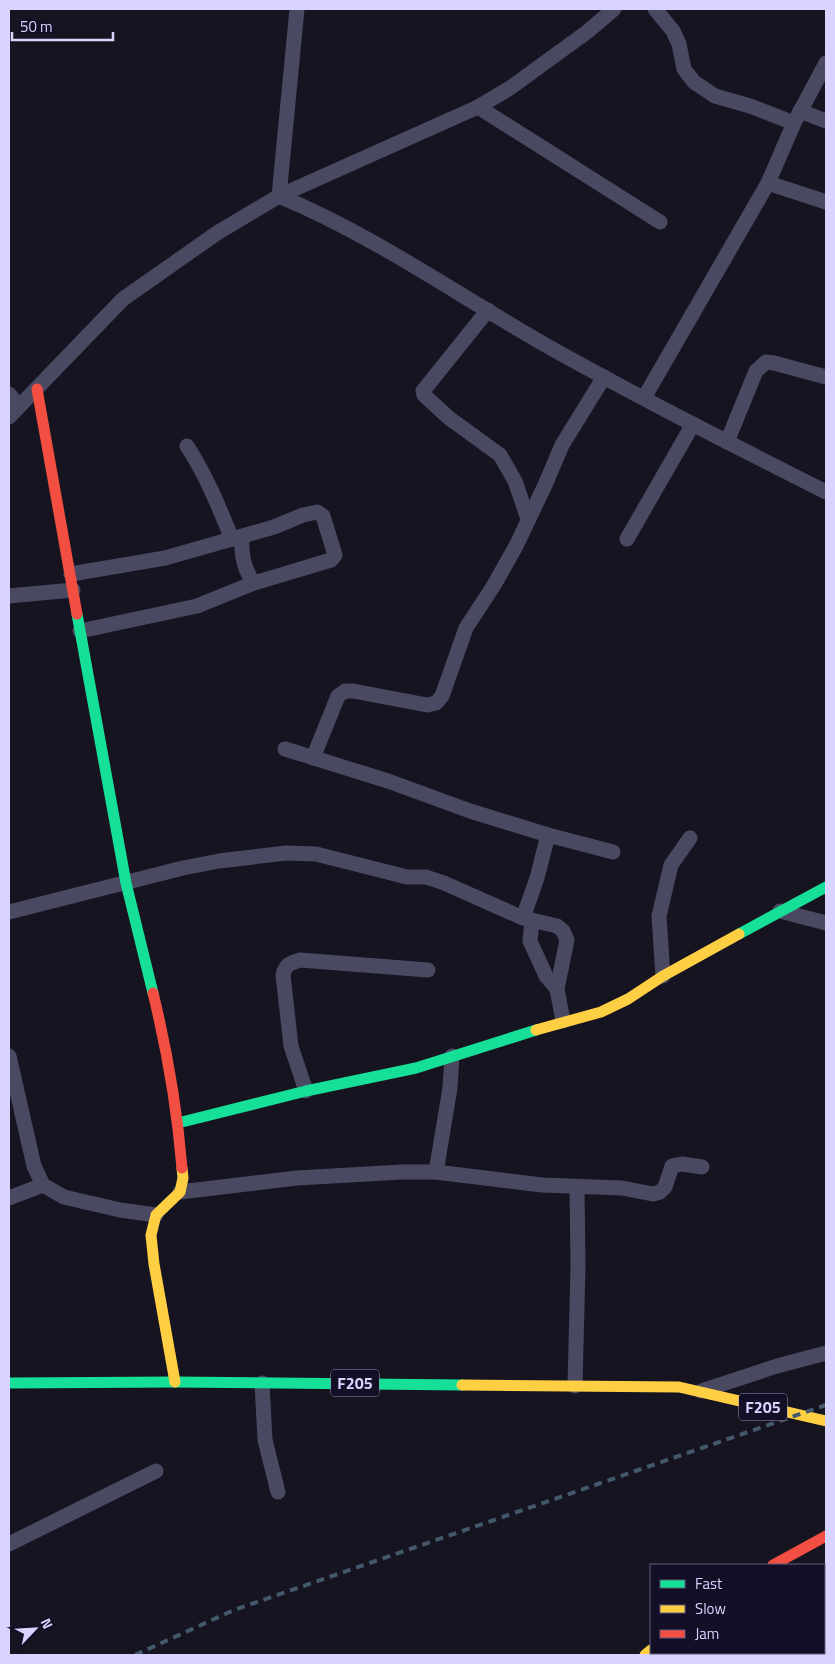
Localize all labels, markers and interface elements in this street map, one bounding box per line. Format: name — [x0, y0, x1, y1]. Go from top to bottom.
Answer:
scale bar — [12, 10, 114, 42]
text: 50 m — [20, 15, 53, 38]
road number: F205 — [331, 1370, 379, 1396]
road number: F205 — [739, 1394, 787, 1420]
legend — [650, 1564, 825, 1654]
text: Fast — [695, 1572, 723, 1595]
text: Slow — [695, 1597, 726, 1620]
north arrow — [10, 1604, 60, 1654]
text: N — [36, 1614, 59, 1632]
text: Jam — [695, 1622, 719, 1645]

